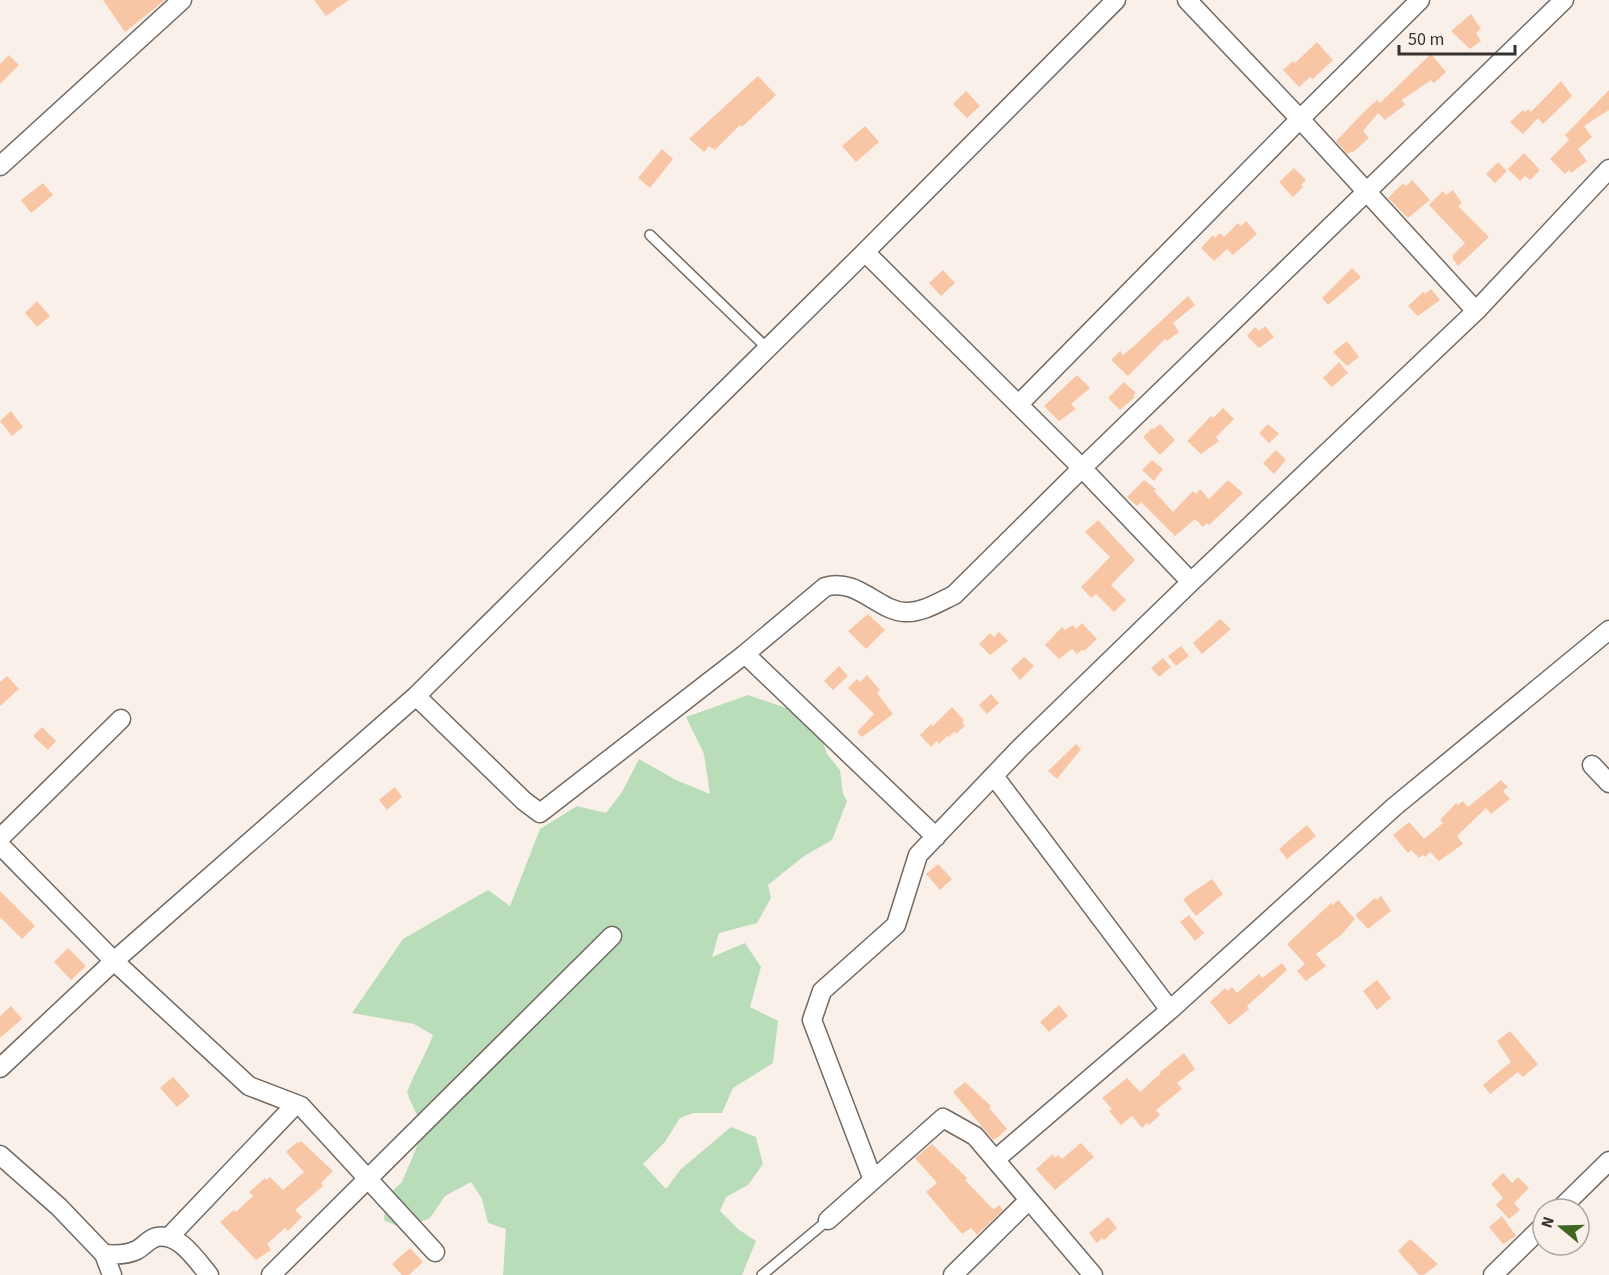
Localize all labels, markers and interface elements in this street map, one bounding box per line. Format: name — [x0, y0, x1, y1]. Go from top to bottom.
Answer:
scale bar — [1399, 18, 1514, 56]
text: 50 m — [1408, 27, 1444, 52]
north arrow — [1531, 1197, 1591, 1257]
text: N — [1536, 1214, 1560, 1231]

